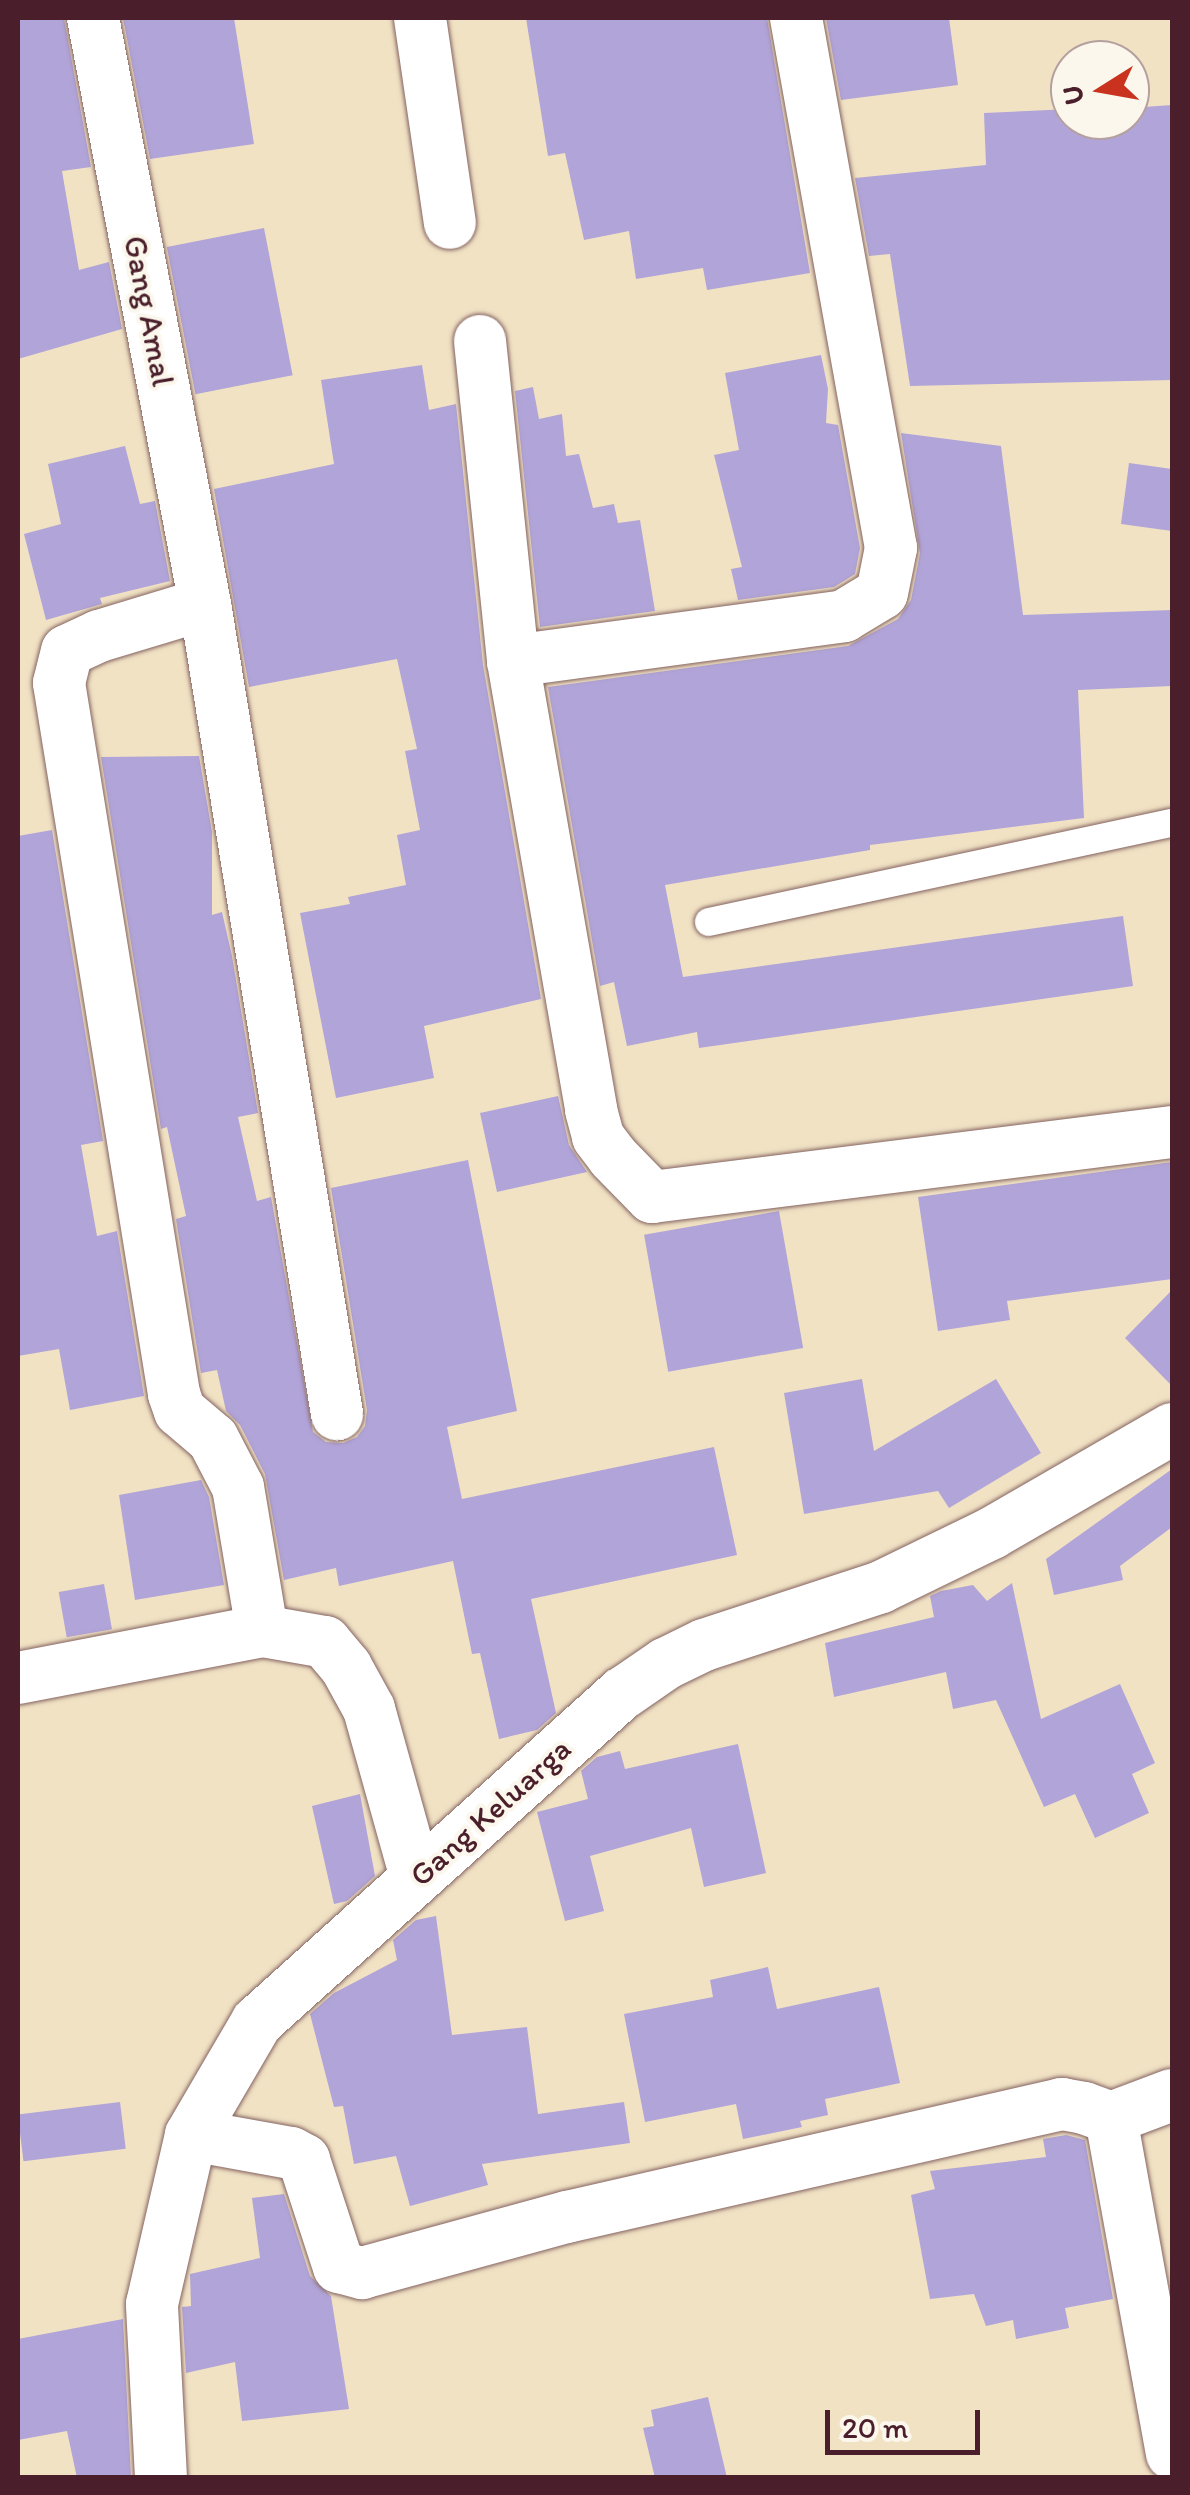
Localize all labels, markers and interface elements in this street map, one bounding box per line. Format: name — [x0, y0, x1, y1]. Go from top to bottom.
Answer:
north arrow — [1050, 40, 1150, 140]
text: U — [1054, 83, 1091, 108]
street label: Gang Amal — [116, 232, 182, 390]
street label: Gang Keluarga — [401, 1729, 579, 1895]
scale bar — [830, 2390, 985, 2452]
text: 20 m — [842, 2409, 908, 2446]

